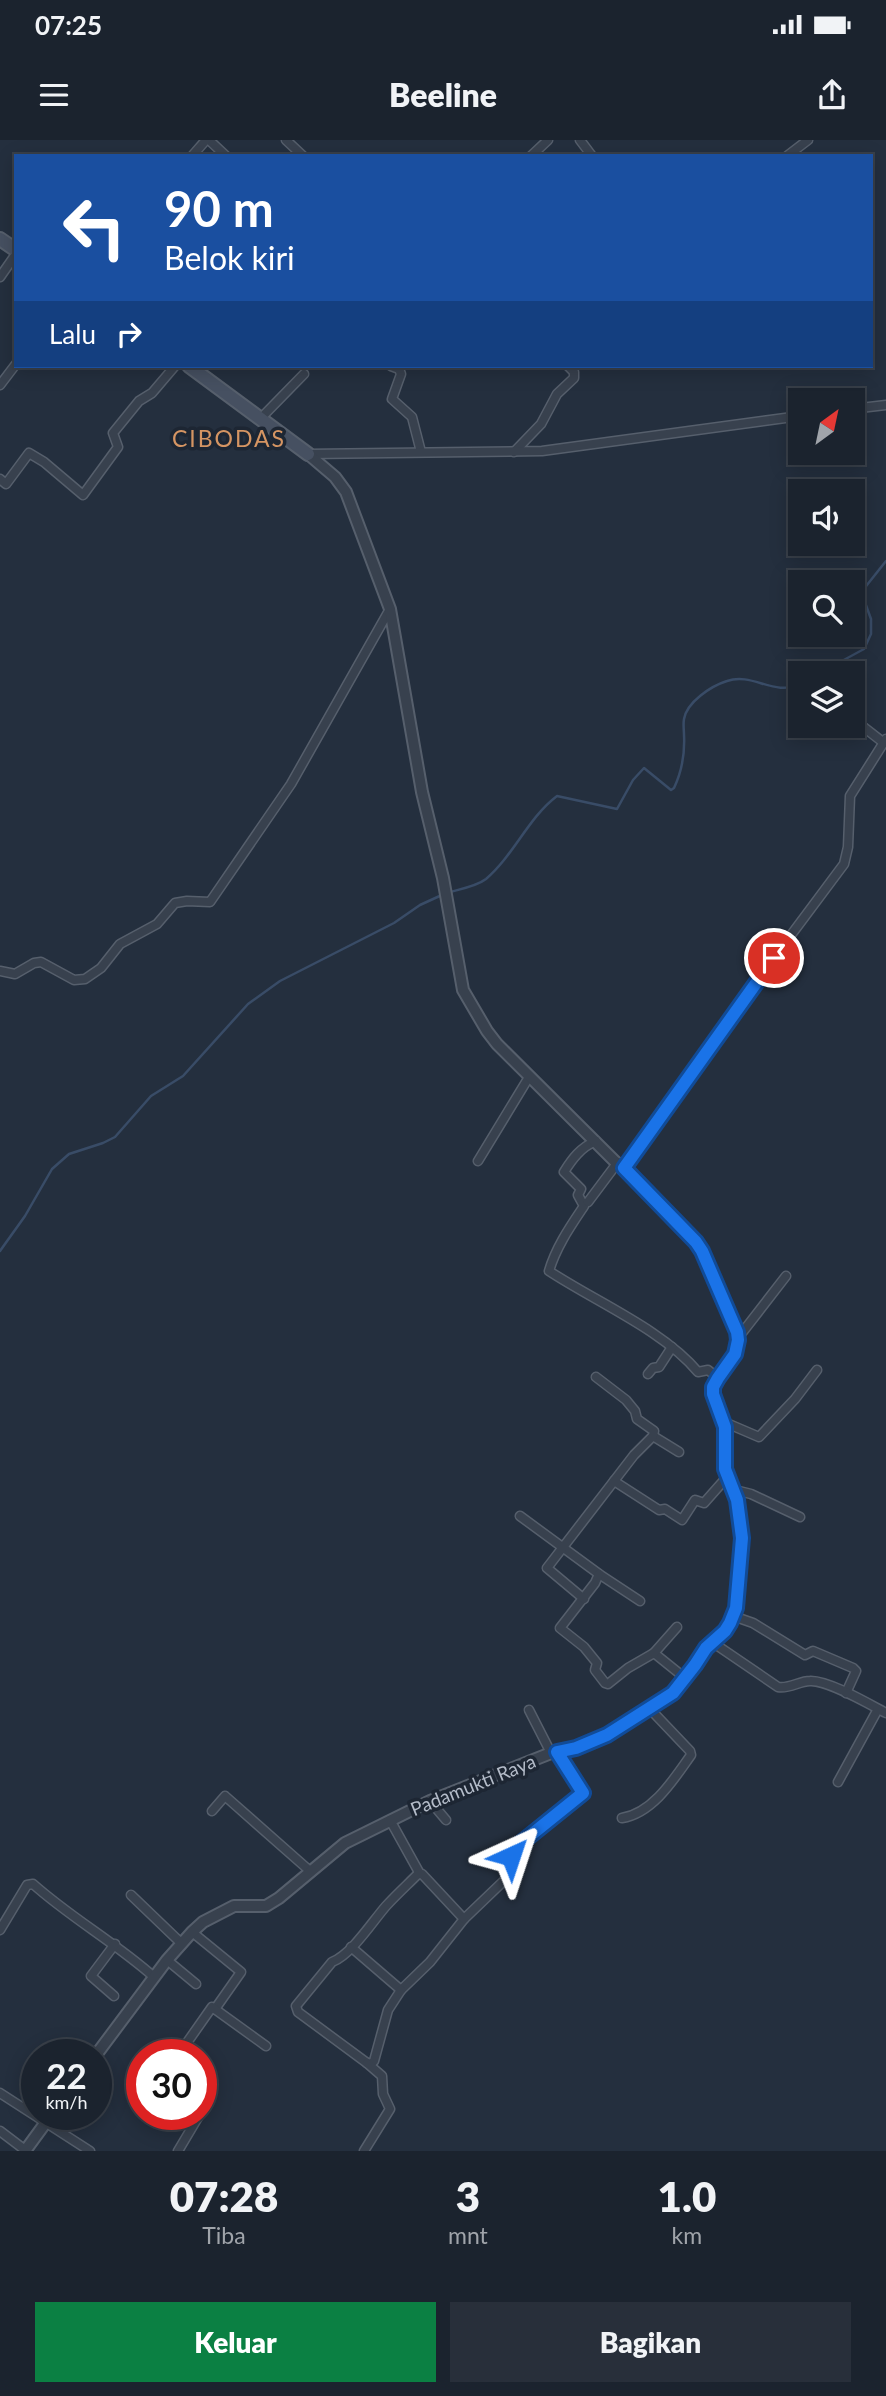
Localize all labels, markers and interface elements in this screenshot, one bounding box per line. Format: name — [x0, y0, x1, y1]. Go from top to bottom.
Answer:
text: 07:25 — [35, 9, 102, 41]
text: Beeline — [389, 75, 497, 114]
icon: menu — [35, 76, 73, 114]
icon: share — [813, 76, 851, 114]
text: 90 m — [164, 179, 274, 237]
icon: left — [49, 182, 140, 273]
text: Belok kiri — [164, 238, 295, 277]
icon: right — [110, 315, 148, 353]
text: Lalu — [49, 318, 96, 350]
north arrow — [788, 388, 864, 466]
map controls — [788, 388, 865, 738]
district label: CIBODAS — [172, 424, 286, 452]
button: sound — [788, 479, 865, 556]
button: search — [788, 570, 865, 647]
button: layers — [788, 661, 865, 738]
pin — [744, 928, 804, 988]
icon: arrive — [755, 939, 793, 977]
street label: Padamukti Raya — [407, 1749, 539, 1820]
position arrow — [474, 1819, 548, 1893]
speed limit sign: 30 — [126, 2039, 217, 2130]
text: 22 — [46, 2054, 87, 2096]
text: km/h — [45, 2091, 88, 2113]
text: 07:28 — [170, 2171, 278, 2221]
text: 3 — [456, 2171, 480, 2221]
text: 1.0 — [658, 2171, 716, 2221]
text: Tiba — [202, 2221, 246, 2249]
text: mnt — [448, 2221, 488, 2249]
text: km — [672, 2221, 702, 2249]
button: Keluar — [35, 2302, 436, 2382]
button: Bagikan — [450, 2302, 851, 2382]

